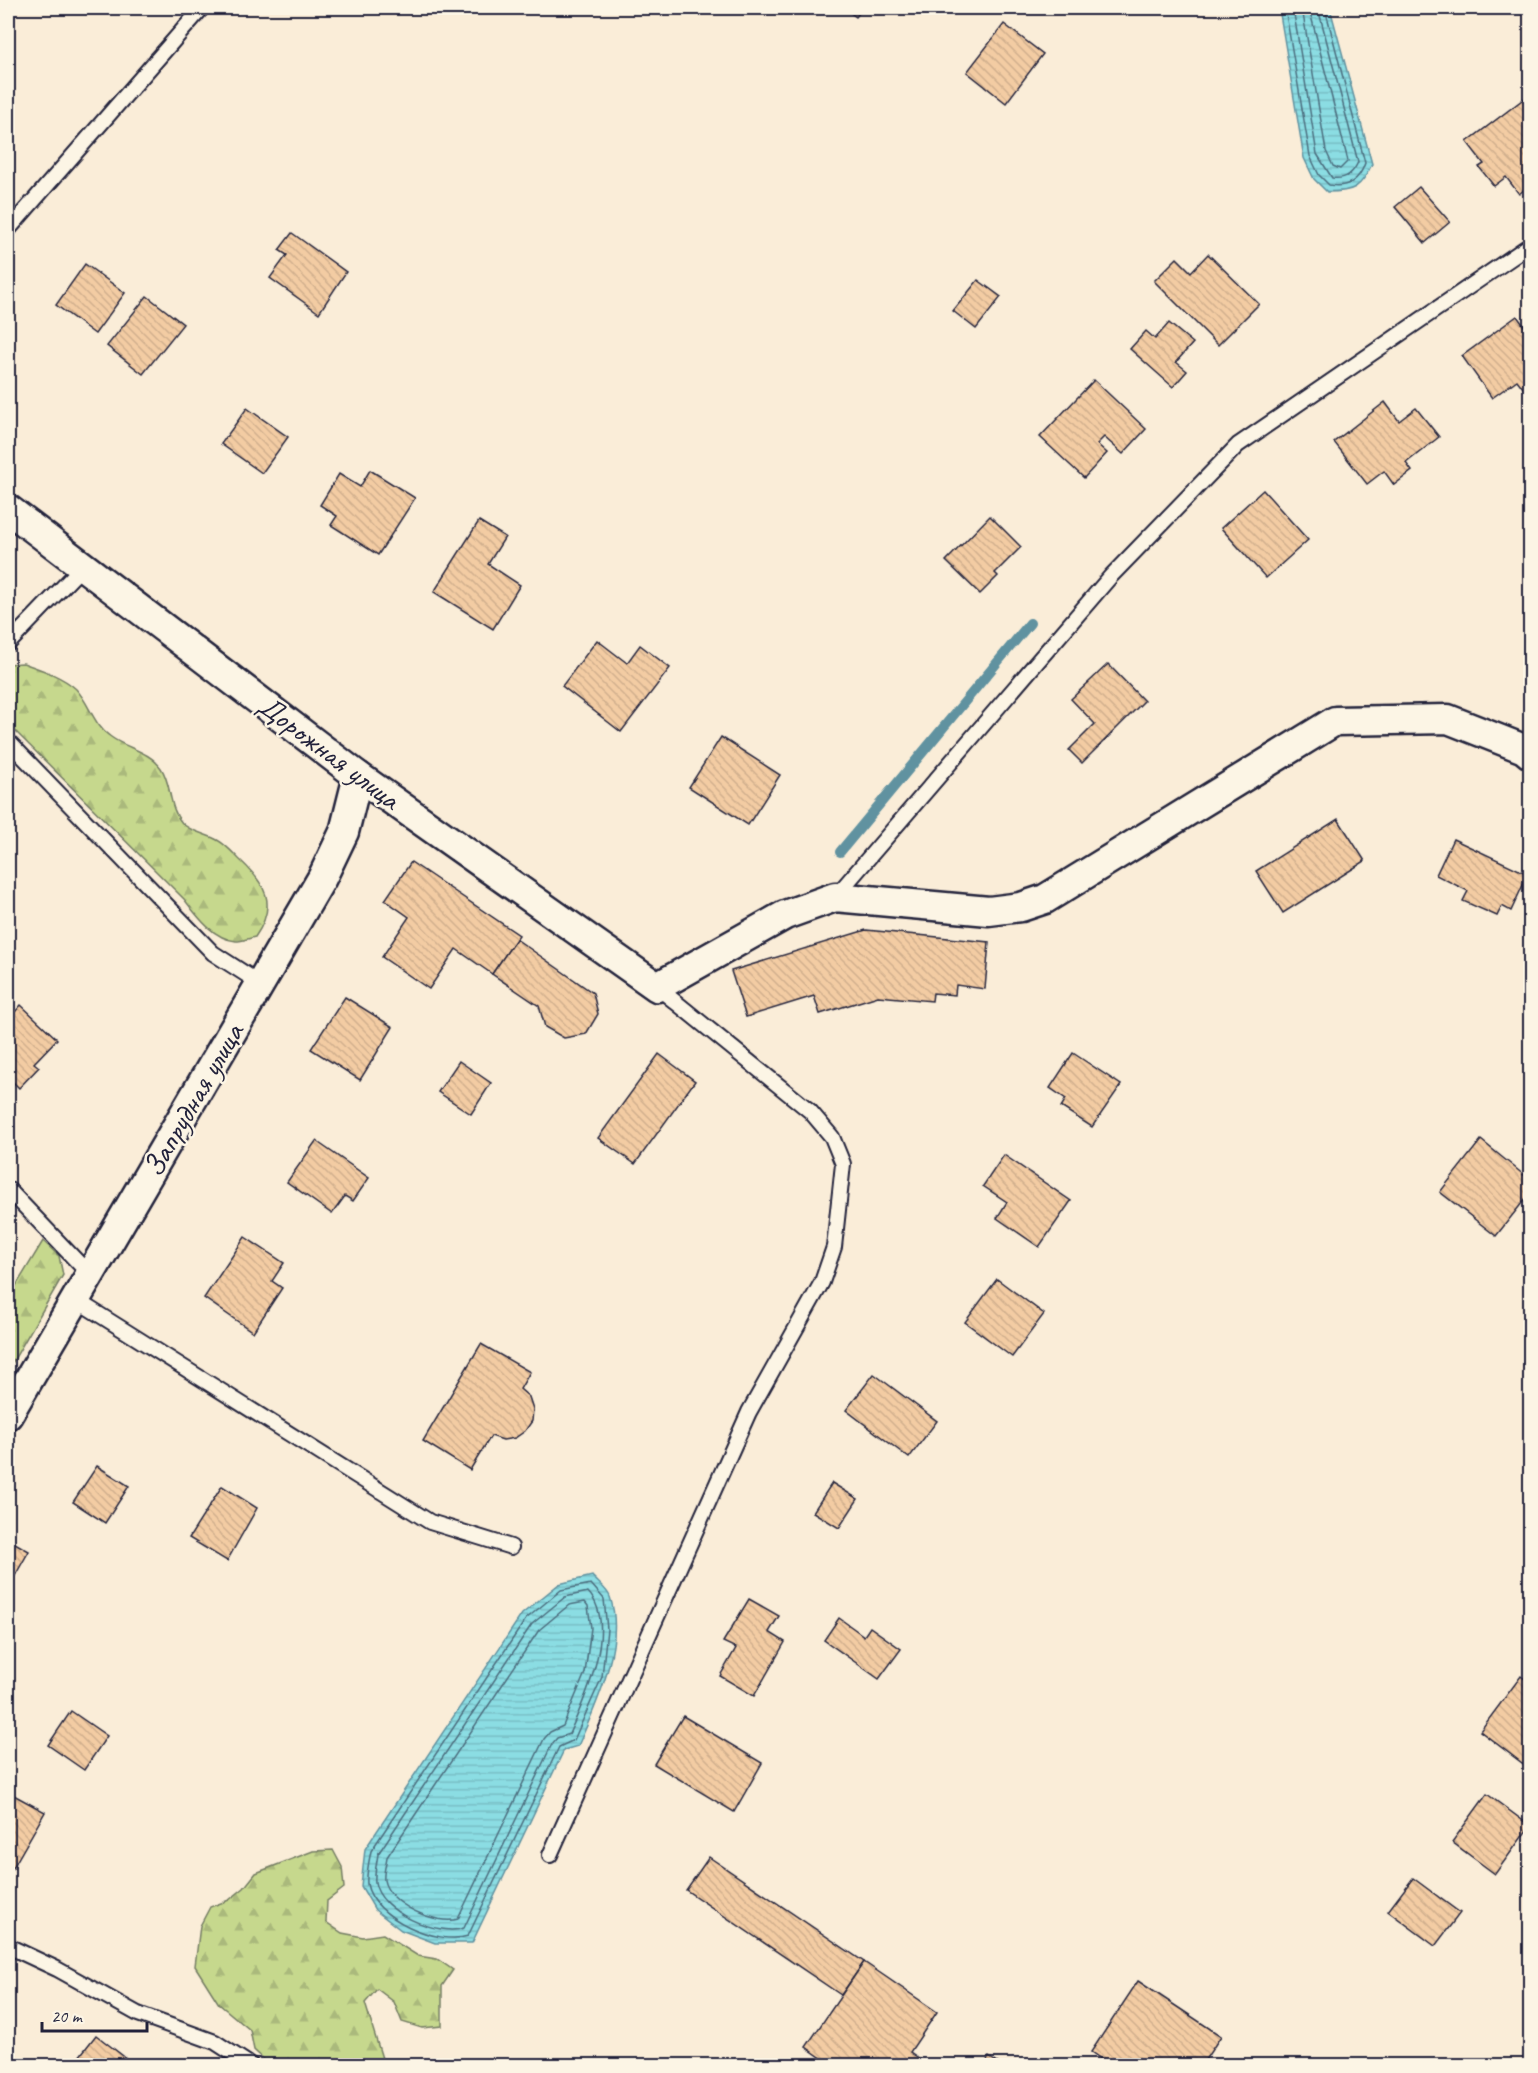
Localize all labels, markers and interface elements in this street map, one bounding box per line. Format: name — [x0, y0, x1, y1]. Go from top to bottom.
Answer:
street label: Дорожная улица — [250, 686, 409, 819]
street label: Запрудная улица — [134, 1015, 253, 1183]
scale bar — [42, 1995, 147, 2033]
text: 20 m — [51, 2005, 84, 2027]

